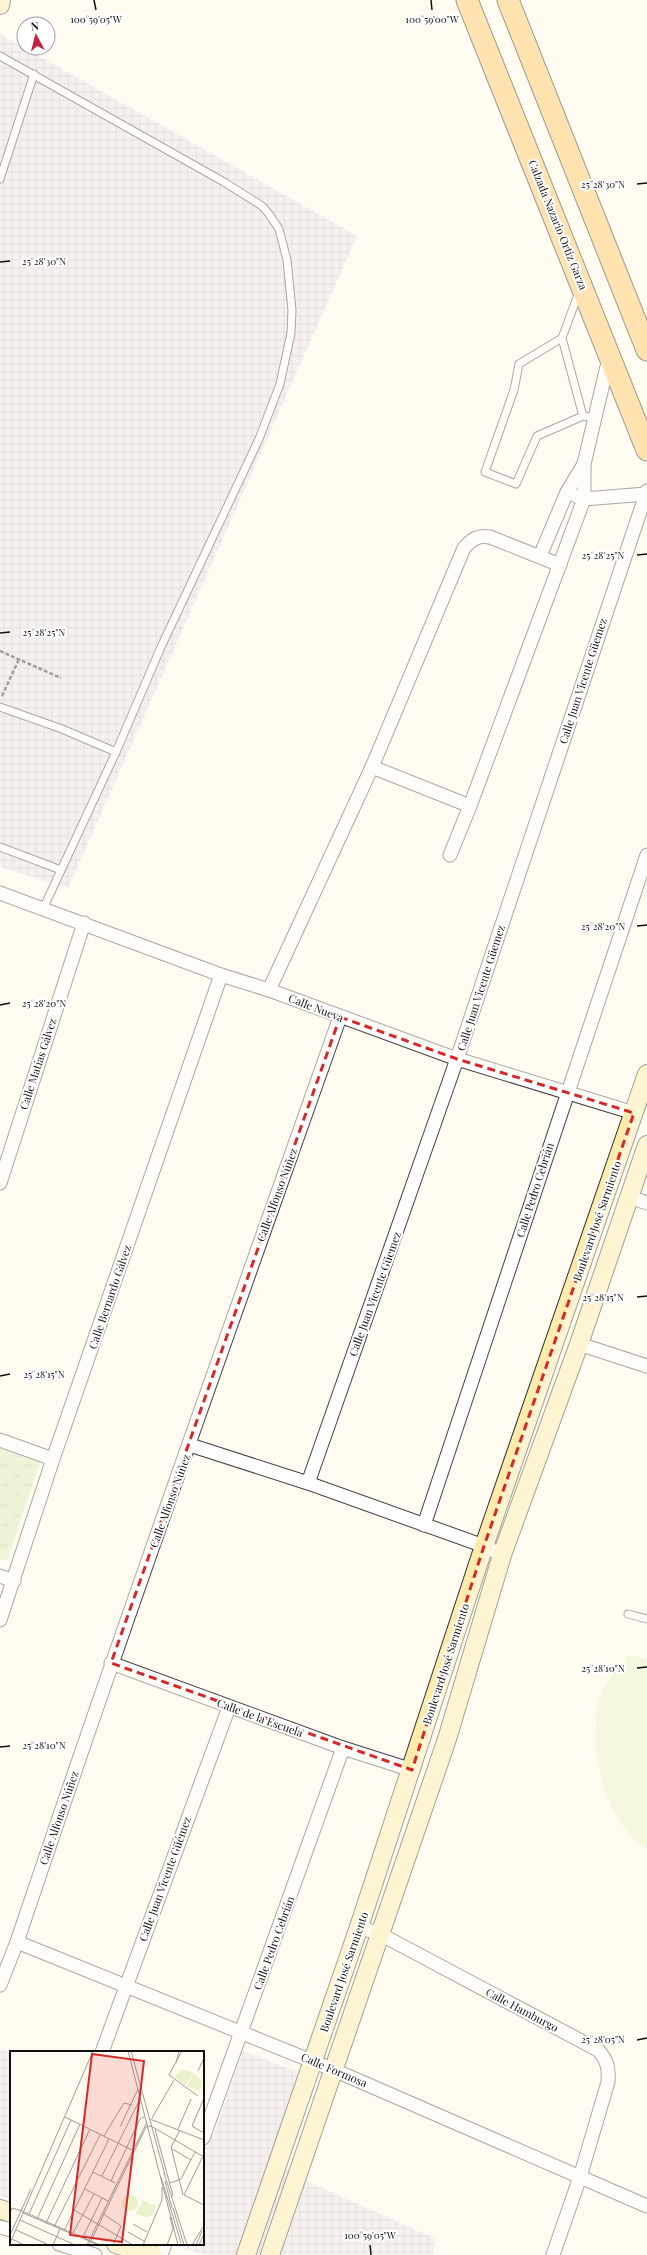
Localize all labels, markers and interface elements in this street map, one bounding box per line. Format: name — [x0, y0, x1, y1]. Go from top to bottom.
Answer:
text: 100°59'05"W — [70, 12, 123, 26]
text: 100°59'00"W — [405, 12, 460, 26]
north arrow — [16, 16, 56, 56]
text: N — [30, 18, 40, 34]
street label: Calzada Nazario Ortiz Garza — [525, 158, 592, 292]
text: 25°28'30"N — [581, 177, 625, 191]
text: 25°28'30"N — [22, 254, 66, 268]
text: 25°28'25"N — [582, 548, 624, 562]
street label: Calle Juan Vicente Güemez — [555, 616, 610, 746]
text: 25°28'25"N — [23, 625, 65, 639]
text: 25°28'20"N — [581, 919, 625, 933]
street label: Calle Juan Vicente Güemez — [453, 923, 508, 1053]
street label: Calle Nueva — [286, 990, 346, 1025]
text: 25°28'20"N — [22, 996, 66, 1010]
street label: Calle Matías Gálvez — [16, 1016, 59, 1111]
street label: Calle Pedro Cebrián — [512, 1140, 557, 1239]
street label: Calle Alfonso Núñez — [253, 1146, 300, 1244]
street label: Boulevard José Sarmiento — [569, 1159, 624, 1283]
street label: Calle Juan Vicente Güemez — [345, 1229, 404, 1358]
street label: Calle Bernardo Gálvez — [85, 1243, 134, 1351]
text: 25°28'15"N — [582, 1290, 624, 1304]
text: 25°28'15"N — [23, 1367, 65, 1381]
street label: Calle Alfonso Núñez — [146, 1452, 193, 1550]
street label: Boulevard José Sarmiento — [419, 1601, 472, 1726]
text: 25°28'10"N — [581, 1661, 625, 1675]
street label: Calle de la Escuela — [215, 1695, 306, 1740]
text: 25°28'10"N — [22, 1738, 66, 1752]
street label: Calle Alfonso Núñez — [35, 1769, 82, 1867]
street label: Calle Juan Vicente Güémez — [135, 1814, 194, 1943]
street label: Calle Pedro Cebrián — [250, 1893, 298, 1992]
street label: Boulevard José Sarmiento — [316, 1910, 371, 2034]
street label: Calle Hamburgo — [483, 1984, 561, 2035]
text: 25°28'05"N — [581, 2032, 625, 2046]
street label: Calle Formosa — [299, 2049, 370, 2090]
inset map — [10, 2051, 204, 2245]
text: 100°59'05"W — [344, 2228, 397, 2242]

